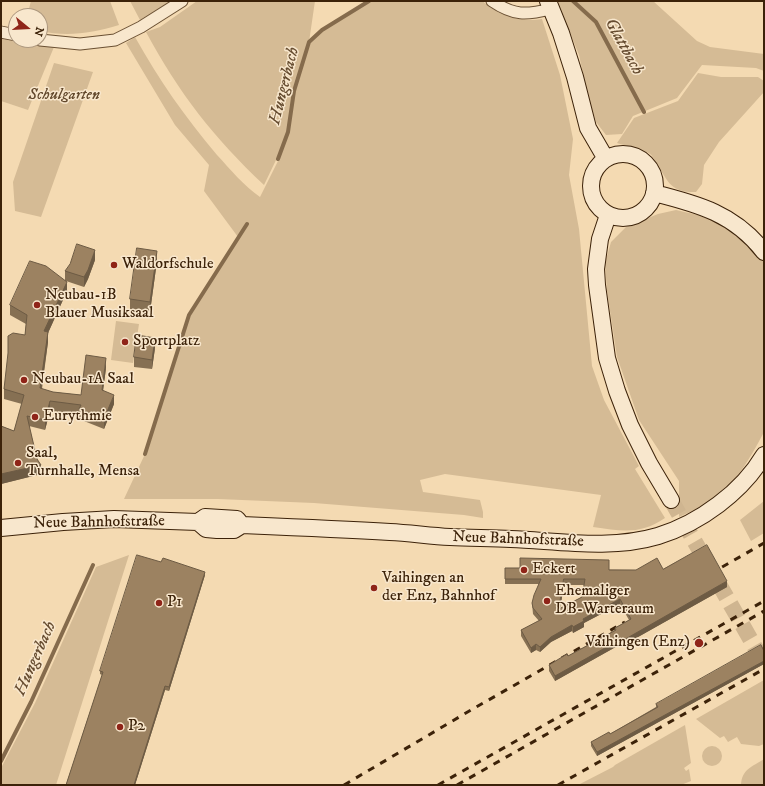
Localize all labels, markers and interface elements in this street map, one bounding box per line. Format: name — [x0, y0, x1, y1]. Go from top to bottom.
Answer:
north arrow — [8, 8, 48, 48]
water label: Glattbach — [599, 15, 647, 79]
text: N — [30, 25, 47, 38]
water label: Hungerbach — [266, 45, 304, 127]
park label: Schulgarten — [28, 86, 100, 106]
place label: Waldorfschule — [122, 255, 214, 275]
marker: Waldorfschule — [109, 260, 119, 270]
place label: Neubau-1B Blauer Musiksaal — [45, 286, 154, 324]
marker: Neubau-1B Blauer Musiksaal — [32, 300, 42, 310]
place label: Sportplatz — [133, 332, 200, 352]
marker: Sportplatz — [120, 337, 130, 347]
place label: Neubau-1A Saal — [32, 370, 134, 390]
marker: Neubau-1A Saal — [19, 375, 29, 385]
place label: Eurythmie — [43, 407, 112, 427]
marker: Eurythmie — [30, 412, 40, 422]
place label: Saal, Turnhalle, Mensa — [26, 444, 140, 482]
marker: Saal, Turnhalle, Mensa — [13, 458, 23, 468]
street label: Neue Bahnhofstraße — [33, 512, 165, 534]
street label: Neue Bahnhofstraße — [452, 528, 584, 552]
place label: Eckert — [532, 560, 576, 580]
marker: Eckert — [519, 565, 529, 575]
place label: Vaihingen an der Enz, Bahnhof — [382, 569, 495, 607]
place label: Ehemaliger DB-Warteraum — [555, 582, 654, 620]
marker: Vaihingen an der Enz, Bahnhof — [369, 583, 379, 593]
place label: P1 — [167, 593, 182, 613]
marker: Ehemaliger DB-Warteraum — [542, 596, 552, 606]
marker: P1 — [154, 598, 164, 608]
water label: Hungerbach — [11, 619, 61, 699]
place label: Vaihingen (Enz) — [585, 633, 690, 653]
marker: Vaihingen (Enz) — [693, 637, 705, 649]
place label: P2 — [128, 717, 145, 737]
marker: P2 — [115, 722, 125, 732]

